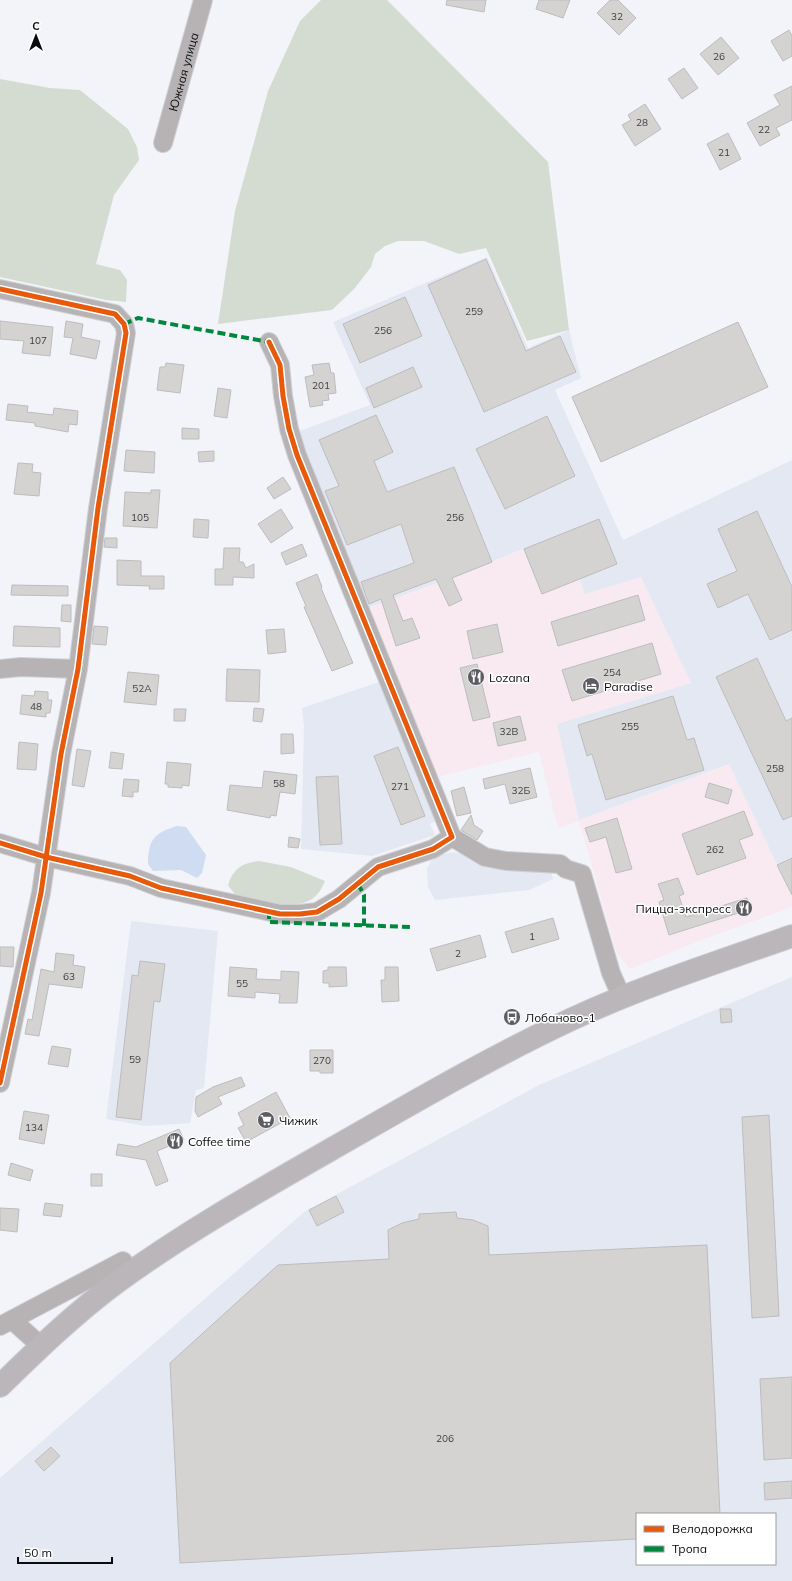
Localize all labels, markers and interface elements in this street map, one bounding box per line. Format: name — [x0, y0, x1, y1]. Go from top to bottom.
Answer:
house number: 32 — [611, 10, 623, 23]
north arrow — [16, 16, 56, 56]
text: С — [32, 19, 40, 33]
street label: Южная улица — [165, 30, 201, 113]
house number: 26 — [713, 50, 725, 63]
house number: 28 — [636, 116, 648, 129]
house number: 22 — [758, 123, 770, 136]
house number: 21 — [718, 146, 730, 159]
house number: 259 — [465, 305, 483, 318]
house number: 256 — [374, 324, 392, 337]
house number: 107 — [29, 334, 47, 347]
house number: 201 — [312, 379, 330, 392]
house number: 105 — [131, 511, 149, 524]
house number: 256 — [446, 511, 464, 524]
house number: 254 — [603, 666, 621, 679]
restaurant icon: Lozana — [466, 667, 486, 687]
place label: Lozana — [489, 670, 530, 685]
hotel icon: Paradise — [581, 676, 601, 696]
place label: Paradise — [604, 679, 653, 694]
house number: 52А — [132, 682, 152, 695]
house number: 48 — [30, 700, 42, 713]
house number: 255 — [621, 720, 639, 733]
house number: 32В — [500, 725, 519, 738]
house number: 258 — [766, 762, 784, 775]
house number: 58 — [273, 777, 285, 790]
house number: 271 — [391, 780, 409, 793]
house number: 32Б — [512, 784, 531, 797]
house number: 262 — [706, 843, 724, 856]
restaurant icon: Пицца-экспресс — [734, 898, 754, 918]
place label: Пицца-экспресс — [636, 901, 731, 916]
house number: 1 — [529, 930, 535, 943]
house number: 2 — [455, 947, 461, 960]
house number: 63 — [63, 970, 75, 983]
house number: 55 — [236, 977, 248, 990]
bus stop icon: Лобаново-1 — [502, 1007, 522, 1027]
place label: Лобаново-1 — [525, 1010, 596, 1025]
house number: 59 — [129, 1053, 141, 1066]
house number: 270 — [313, 1054, 331, 1067]
supermarket icon: Чижик — [256, 1110, 276, 1130]
place label: Чижик — [279, 1113, 318, 1128]
house number: 134 — [25, 1121, 43, 1134]
restaurant icon: Coffee time — [165, 1131, 185, 1151]
place label: Coffee time — [188, 1134, 251, 1149]
house number: 206 — [436, 1432, 454, 1445]
legend — [636, 1513, 776, 1565]
text: Велодорожка — [672, 1521, 753, 1536]
scale bar — [18, 1539, 112, 1565]
text: Тропа — [672, 1541, 707, 1556]
text: 50 m — [24, 1545, 52, 1560]

